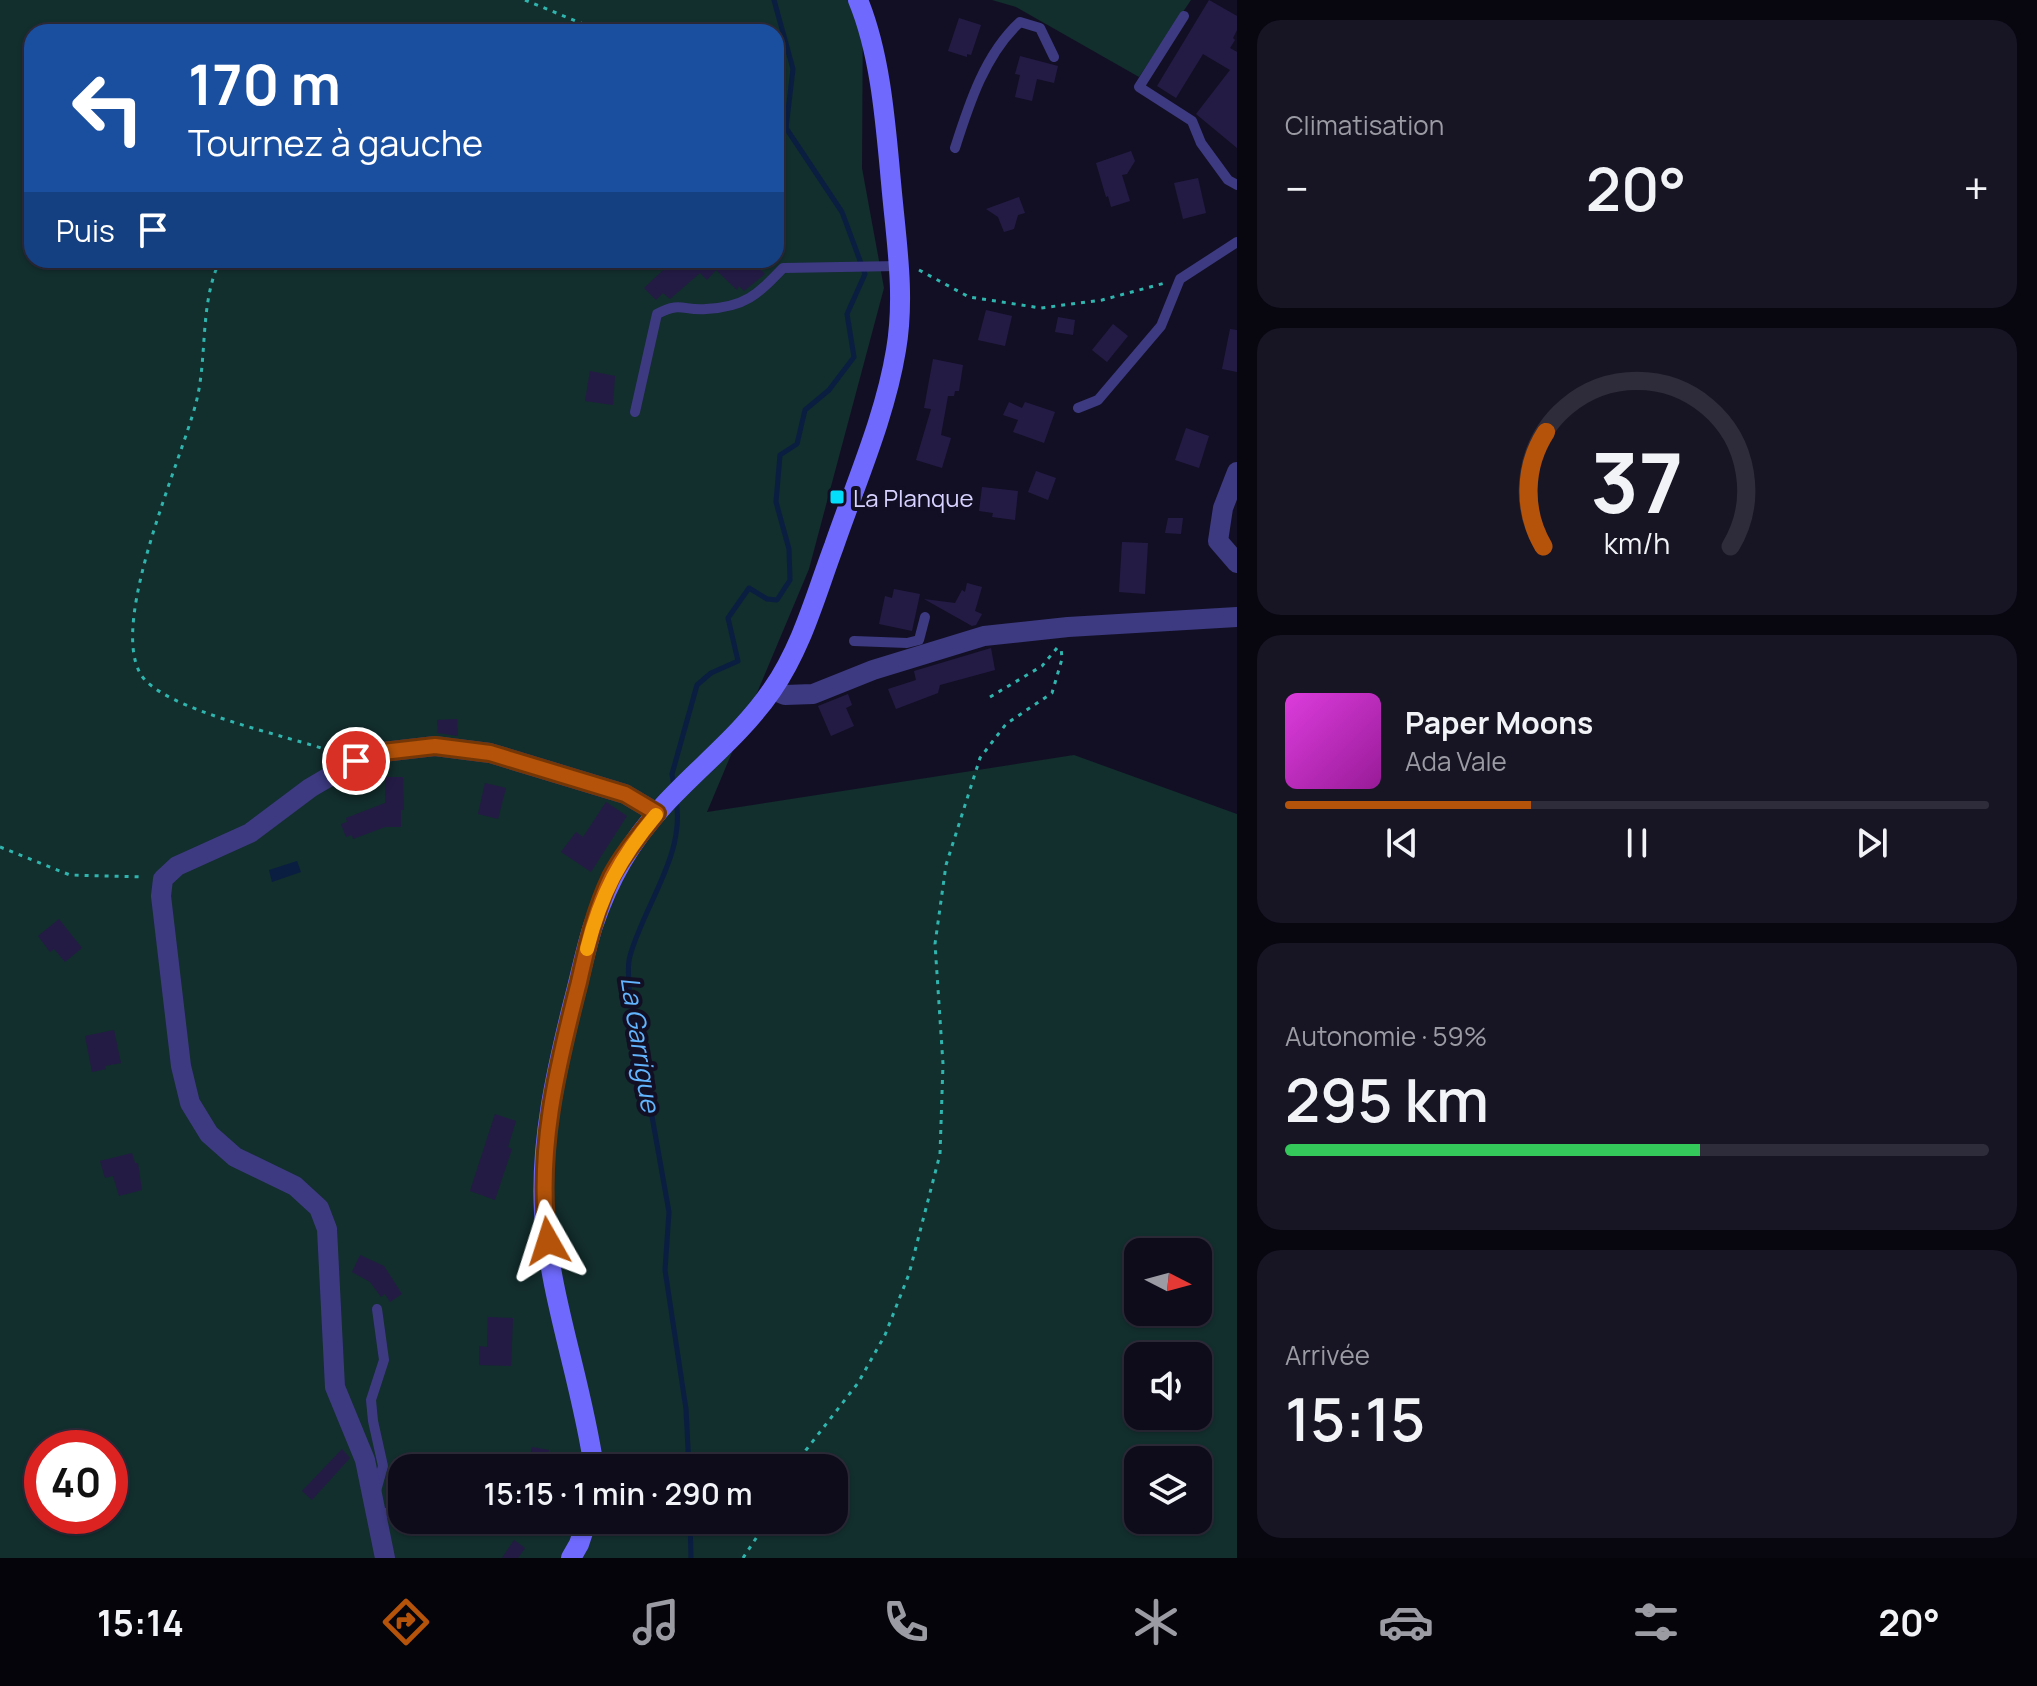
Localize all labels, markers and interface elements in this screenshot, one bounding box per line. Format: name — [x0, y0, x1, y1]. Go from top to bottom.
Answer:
text: 170 m — [188, 45, 341, 122]
icon: left — [56, 56, 160, 160]
text: Climatisation — [1285, 107, 1444, 143]
text: Tournez à gauche — [188, 118, 483, 167]
text: 20° — [1586, 147, 1687, 229]
text: − — [1285, 158, 1309, 218]
text: + — [1964, 158, 1989, 218]
icon: arrive — [131, 208, 175, 252]
text: Puis — [56, 210, 115, 251]
text: 37 — [1591, 424, 1683, 538]
place label: La Planque — [853, 481, 974, 514]
marker: La Planque — [828, 488, 846, 506]
text: km/h — [1604, 525, 1670, 564]
text: Paper Moons — [1405, 702, 1593, 743]
pin — [322, 727, 390, 795]
icon: arrive — [334, 739, 378, 783]
text: Ada Vale — [1405, 743, 1507, 779]
icon: previous — [1380, 821, 1424, 865]
icon: pause — [1615, 821, 1659, 865]
icon: next — [1850, 821, 1894, 865]
water label: La Garrigue — [613, 974, 670, 1116]
text: Autonomie · 59% — [1285, 1018, 1487, 1054]
text: 295 km — [1285, 1058, 1489, 1140]
position arrow — [506, 1199, 590, 1283]
north arrow — [1124, 1238, 1212, 1326]
map controls — [1124, 1238, 1212, 1534]
text: Arrivée — [1285, 1337, 1370, 1373]
button: sound — [1124, 1342, 1212, 1430]
text: 15:15 — [1285, 1377, 1425, 1459]
speed limit sign: 40 — [24, 1430, 128, 1534]
button: layers — [1124, 1446, 1212, 1534]
text: 15:15 · 1 min · 290 m — [484, 1473, 752, 1514]
icon: directions — [378, 1594, 434, 1650]
icon: music — [628, 1594, 684, 1650]
icon: phone — [878, 1594, 934, 1650]
icon: climate — [1128, 1594, 1184, 1650]
icon: car — [1378, 1594, 1434, 1650]
icon: filters — [1628, 1594, 1684, 1650]
text: 15:14 — [97, 1598, 184, 1647]
text: 20° — [1879, 1598, 1940, 1647]

